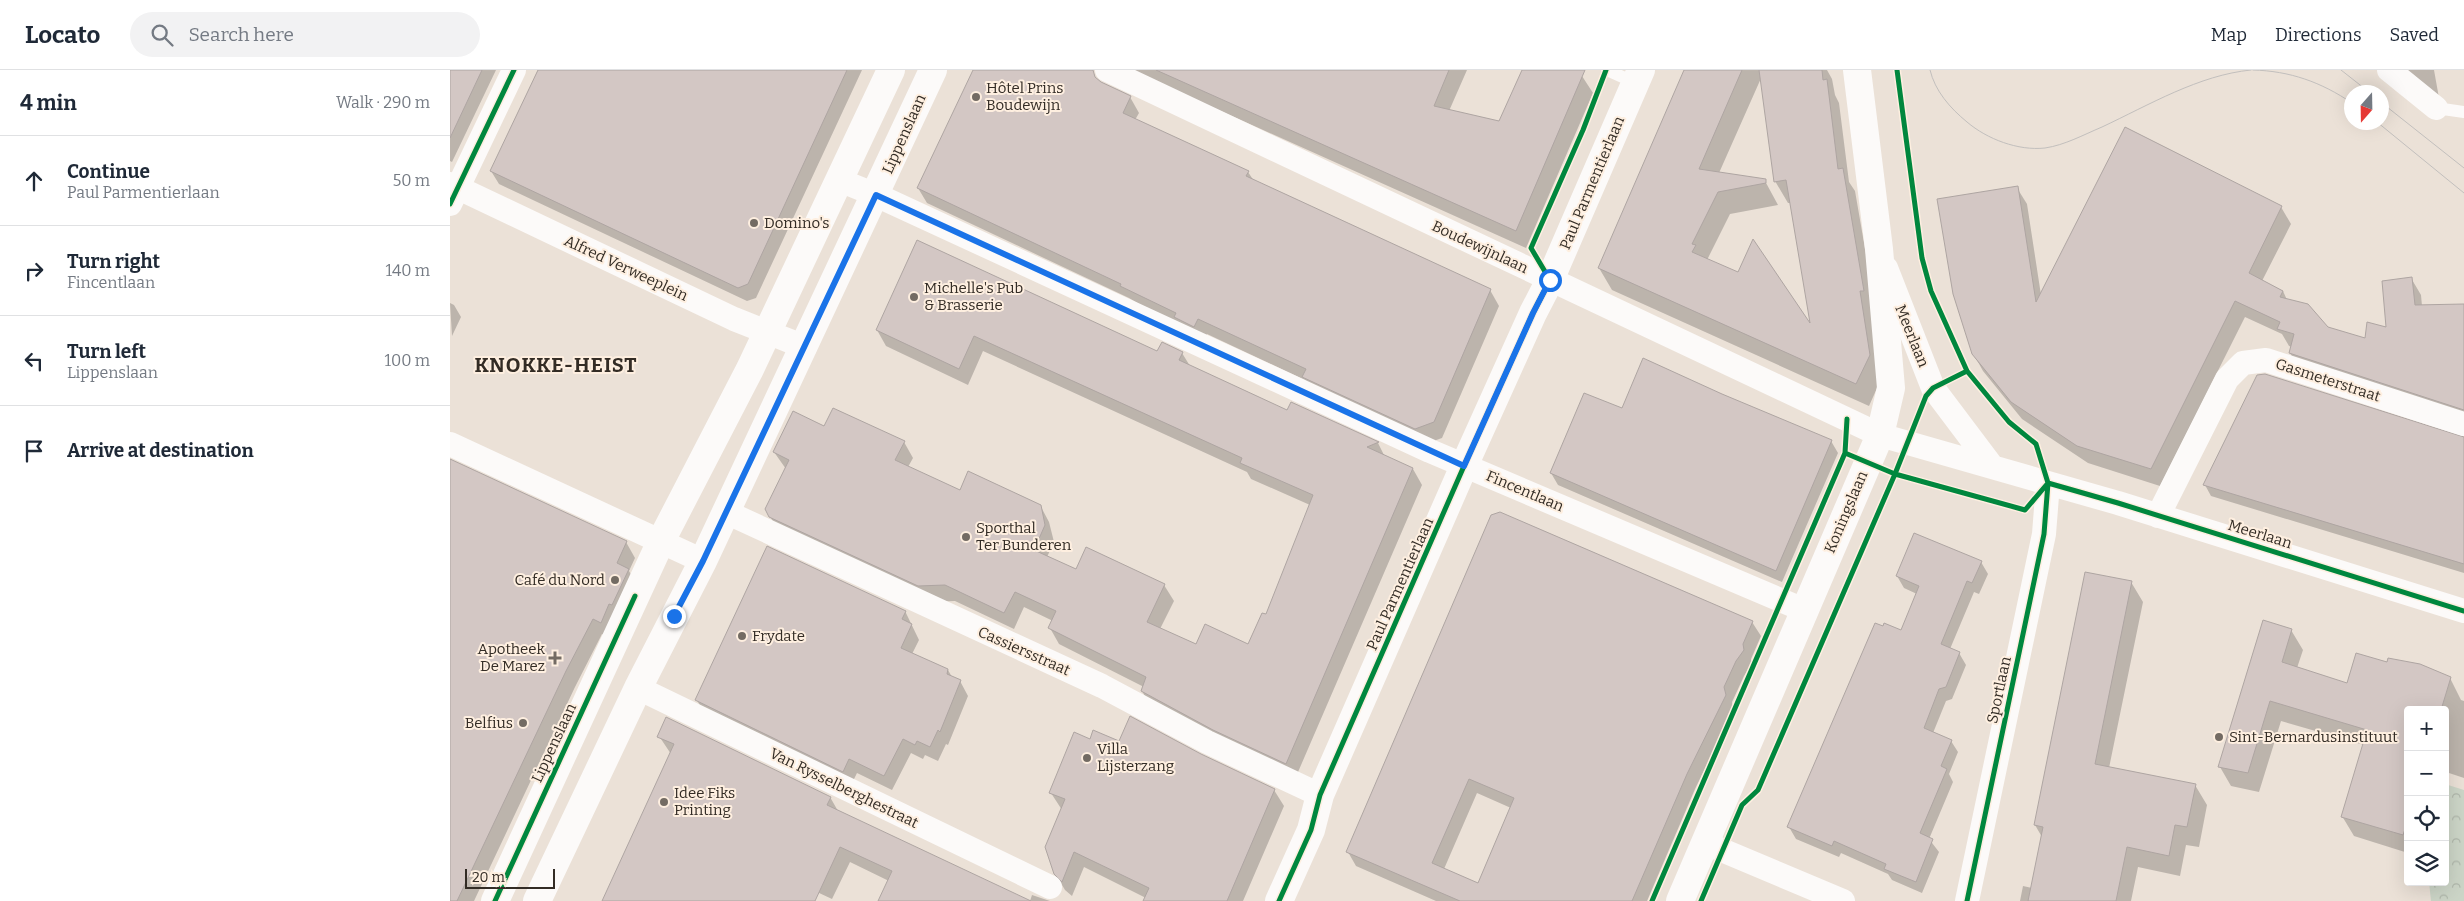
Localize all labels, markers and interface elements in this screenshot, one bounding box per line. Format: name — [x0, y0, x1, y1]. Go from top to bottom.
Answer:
search box — [130, 12, 480, 57]
text: Locato — [25, 21, 100, 49]
icon: search — [148, 21, 176, 49]
text: Search here — [188, 23, 294, 46]
text: Map — [2211, 24, 2247, 46]
text: Directions — [2275, 24, 2362, 46]
text: Saved — [2390, 24, 2439, 46]
place label: Hôtel Prins Boudewijn — [986, 79, 1063, 114]
north arrow — [2344, 85, 2389, 130]
text: 4 min — [20, 90, 77, 116]
street label: Lippenslaan — [878, 91, 930, 177]
marker: Hôtel Prins Boudewijn — [970, 91, 982, 103]
text: Walk · 290 m — [336, 93, 430, 112]
street label: Paul Parmentierlaan — [1556, 113, 1628, 252]
text: Continue — [67, 160, 150, 183]
icon: ahead — [20, 167, 48, 195]
text: 50 m — [393, 171, 430, 190]
text: Paul Parmentierlaan — [67, 183, 220, 202]
place label: Domino's — [764, 214, 830, 232]
marker: Domino's — [748, 217, 760, 229]
street label: Boudewijnlaan — [1429, 217, 1531, 277]
street label: Alfred Verweeplein — [561, 231, 691, 305]
text: Turn right — [67, 250, 160, 273]
icon: right — [20, 257, 48, 285]
text: 140 m — [385, 261, 430, 280]
route start — [1539, 269, 1562, 292]
text: Fincentlaan — [67, 273, 155, 292]
place label: Michelle's Pub & Brasserie — [924, 279, 1023, 314]
marker: Michelle's Pub & Brasserie — [908, 291, 920, 303]
street label: Meerlaan — [1891, 302, 1933, 370]
text: Turn left — [67, 340, 146, 363]
icon: left — [20, 347, 48, 375]
text: 100 m — [385, 351, 430, 370]
district label: KNOKKE-HEIST — [474, 353, 638, 377]
street label: Gasmeterstraat — [2273, 355, 2383, 406]
text: Lippenslaan — [67, 363, 158, 382]
icon: arrive — [20, 437, 48, 465]
text: Arrive at destination — [67, 439, 254, 462]
street label: Fincentlaan — [1483, 467, 1567, 516]
street label: Koningslaan — [1821, 468, 1872, 556]
street label: Paul Parmentierlaan — [1363, 515, 1438, 653]
street label: Meerlaan — [2226, 516, 2295, 552]
place label: Sporthal Ter Bunderen — [976, 519, 1072, 554]
marker: Sporthal Ter Bunderen — [960, 531, 972, 543]
place label: Café du Nord — [515, 571, 605, 589]
marker: Café du Nord — [609, 574, 621, 586]
route end — [663, 605, 686, 628]
street label: Cassiersstraat — [975, 623, 1073, 680]
place label: Frydate — [752, 627, 805, 645]
marker: Frydate — [736, 630, 748, 642]
place label: Apotheek De Marez — [478, 640, 545, 675]
marker: Apotheek De Marez — [549, 652, 561, 664]
street label: Sportlaan — [1983, 654, 2015, 725]
street label: Lippenslaan — [528, 700, 580, 785]
map controls — [2404, 706, 2449, 886]
button: + — [2404, 706, 2449, 751]
place label: Belfius — [465, 714, 513, 732]
marker: Belfius — [517, 717, 529, 729]
place label: Sint-Bernardusinstituut — [2229, 728, 2398, 746]
marker: Sint-Bernardusinstituut — [2213, 731, 2225, 743]
place label: Villa Lijsterzang — [1097, 740, 1174, 775]
street label: Van Rysselberghestraat — [767, 744, 922, 832]
button: − — [2404, 751, 2449, 796]
marker: Villa Lijsterzang — [1081, 752, 1093, 764]
place label: Idee Fiks Printing — [674, 784, 735, 819]
marker: Idee Fiks Printing — [658, 796, 670, 808]
button: locate — [2404, 796, 2449, 841]
button: layers — [2404, 841, 2449, 886]
scale bar — [465, 866, 555, 889]
text: 20 m — [472, 869, 505, 886]

